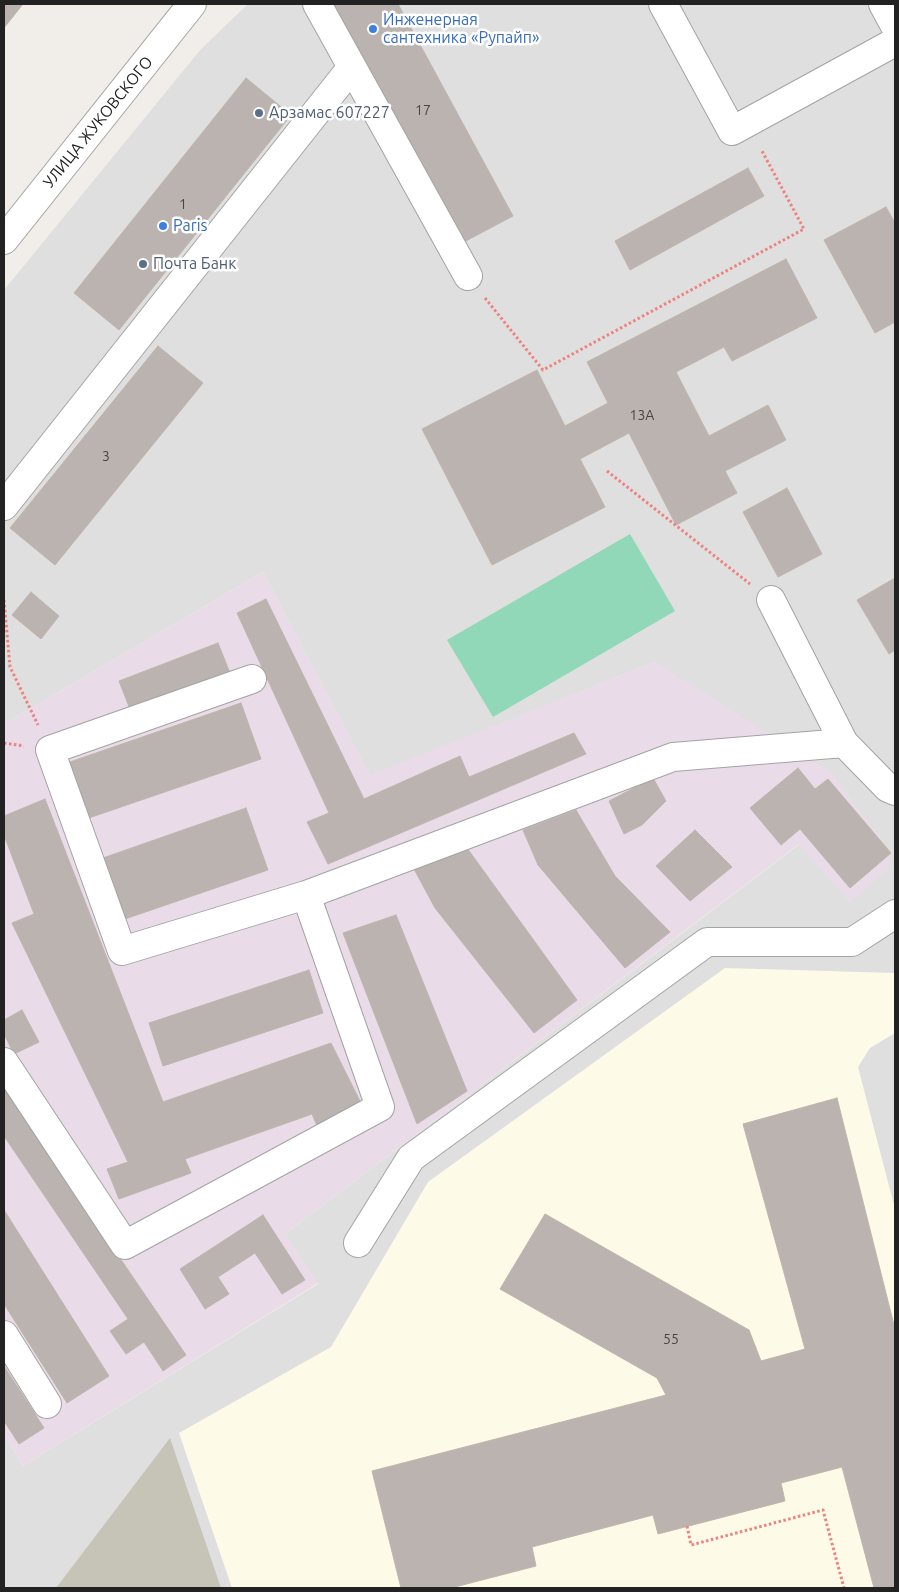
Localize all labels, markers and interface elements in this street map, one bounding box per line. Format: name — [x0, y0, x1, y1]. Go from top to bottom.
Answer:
place label: Инженерная сантехника «Рупайп» — [383, 10, 539, 48]
marker: Инженерная сантехника «Рупайп» — [367, 23, 379, 35]
street label: УЛИЦА ЖУКОВСКОГО — [39, 53, 157, 191]
house number: 17 — [415, 102, 431, 118]
place label: Арзамас 607227 — [269, 103, 390, 123]
marker: Арзамас 607227 — [253, 107, 265, 119]
house number: 1 — [179, 196, 187, 212]
place label: Paris — [173, 216, 208, 236]
marker: Paris — [157, 220, 169, 232]
place label: Почта Банк — [153, 254, 236, 274]
marker: Почта Банк — [137, 258, 149, 270]
house number: 13А — [630, 407, 654, 423]
house number: 3 — [102, 448, 110, 464]
house number: 55 — [663, 1331, 679, 1347]

